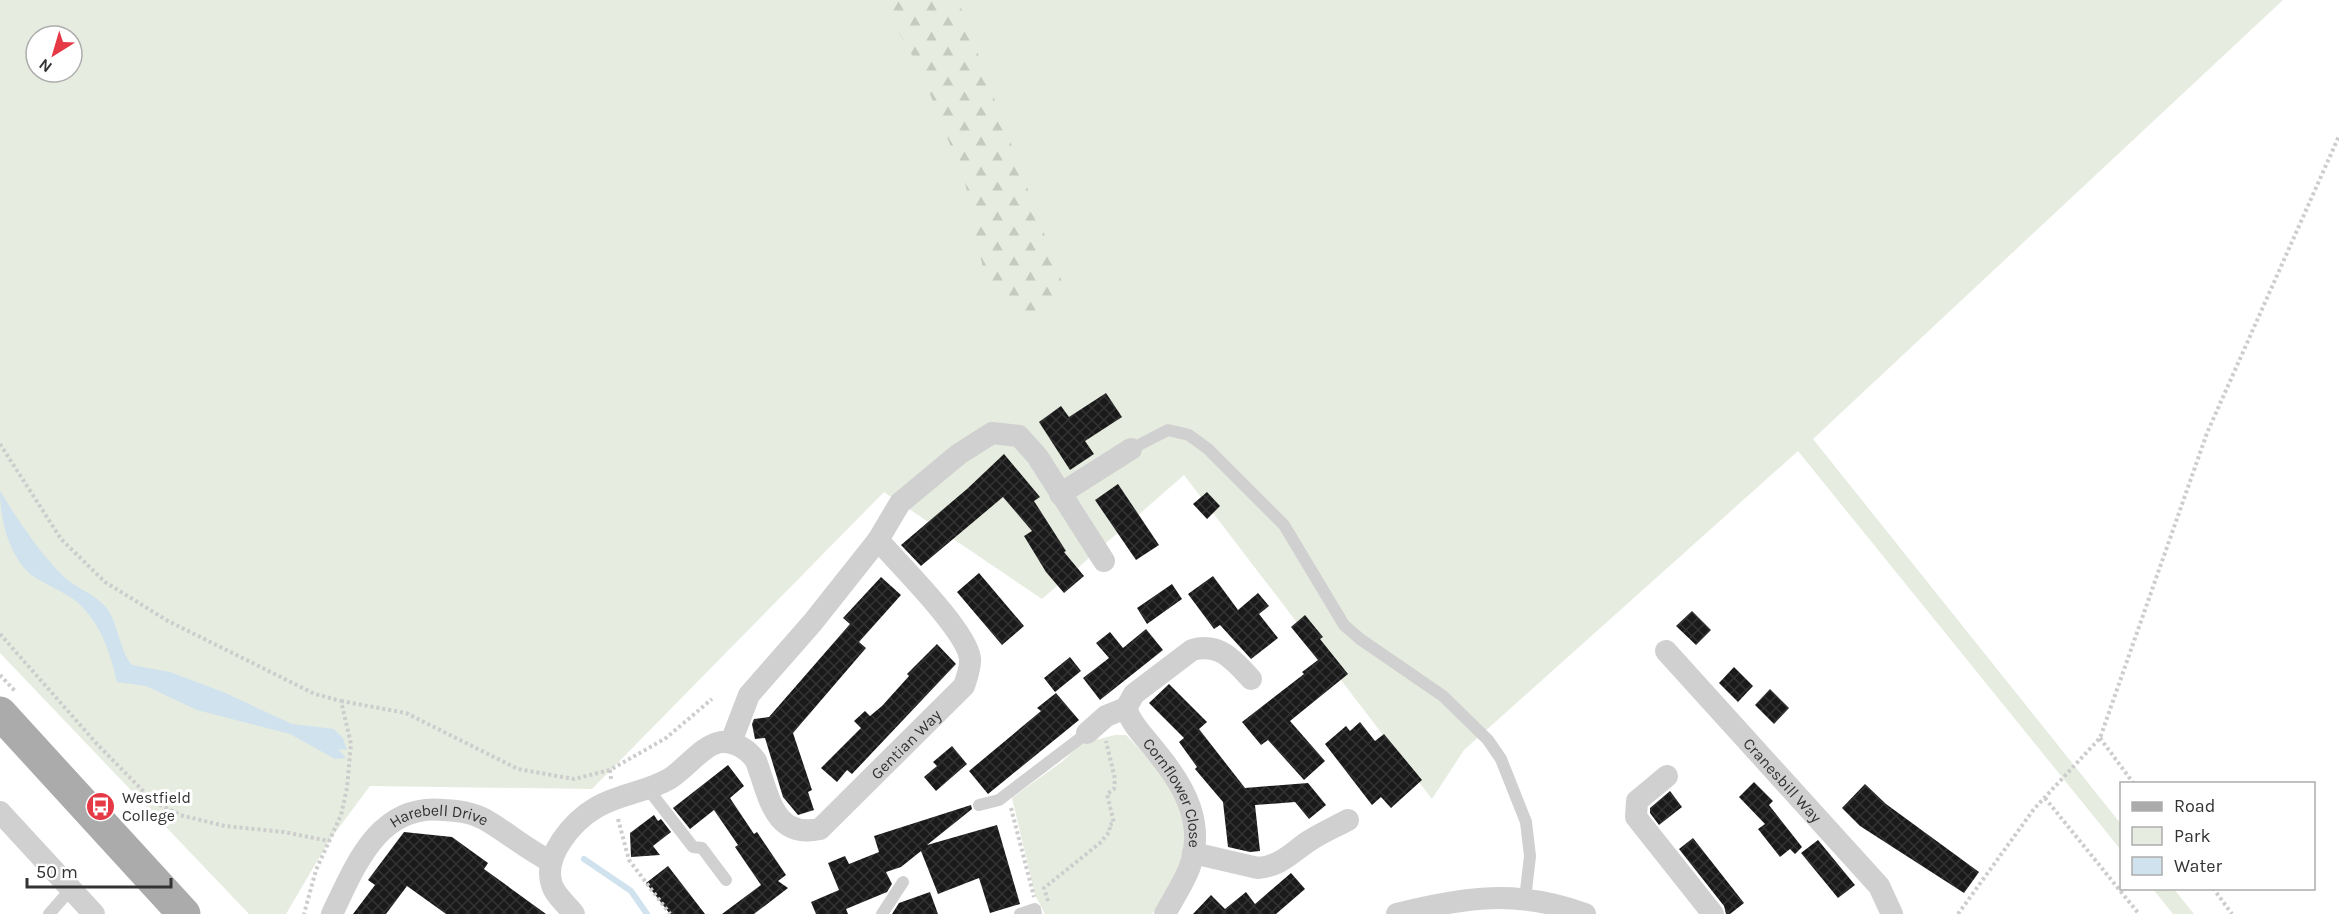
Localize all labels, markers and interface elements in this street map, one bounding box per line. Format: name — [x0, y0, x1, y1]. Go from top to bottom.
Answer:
north arrow — [24, 24, 84, 84]
text: N — [35, 55, 56, 77]
street label: Gentian Way — [867, 705, 945, 783]
street label: Cornflower Close — [1139, 734, 1204, 849]
street label: Cranesbill Way — [1739, 734, 1826, 827]
legend — [2120, 782, 2315, 890]
place label: Westfield College — [122, 788, 191, 825]
bus stop icon: Westfield College — [85, 790, 117, 822]
text: Road — [2174, 795, 2215, 817]
street label: Harebell Drive — [386, 800, 492, 832]
text: Park — [2174, 825, 2211, 847]
scale bar — [27, 851, 171, 889]
text: Water — [2174, 855, 2222, 877]
text: 50 m — [36, 861, 78, 883]

